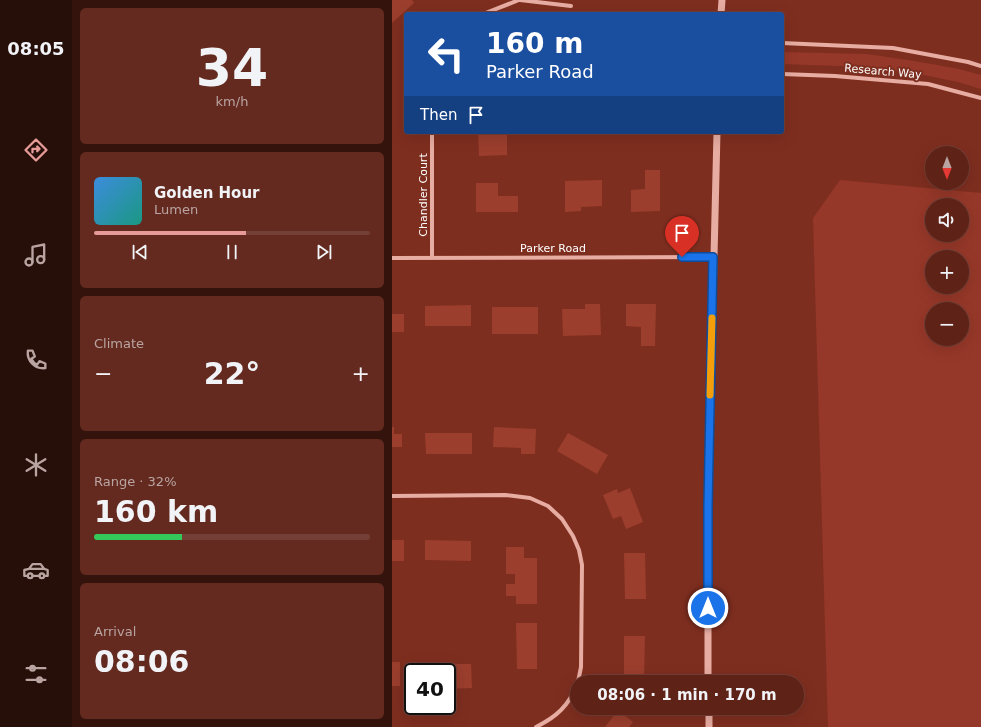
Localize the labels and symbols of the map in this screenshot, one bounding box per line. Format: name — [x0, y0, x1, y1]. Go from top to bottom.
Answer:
street label: Research Way — [844, 62, 923, 81]
north arrow — [925, 146, 969, 190]
street label: Chandler Court — [417, 153, 430, 237]
pin — [665, 216, 699, 257]
street label: Parker Road — [520, 242, 586, 255]
position arrow — [687, 587, 729, 629]
speed limit sign: 40 — [404, 663, 456, 715]

